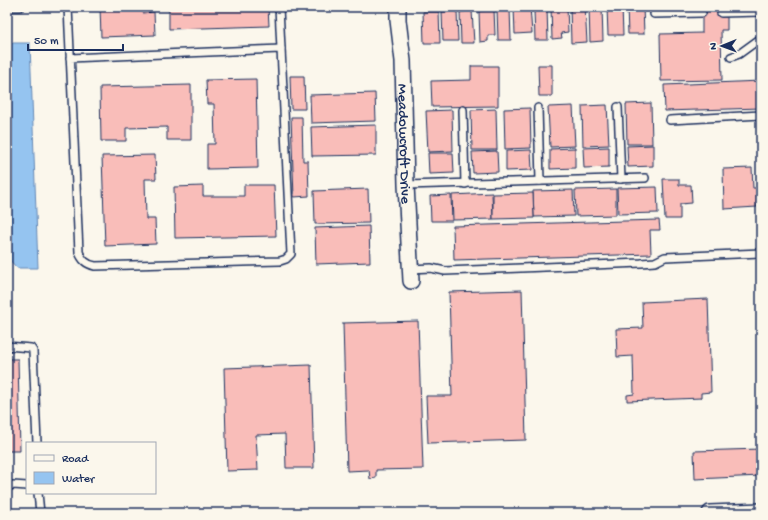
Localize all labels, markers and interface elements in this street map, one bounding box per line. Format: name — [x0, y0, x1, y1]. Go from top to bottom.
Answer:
scale bar — [28, 26, 123, 52]
north arrow — [702, 26, 742, 66]
text: 50 m — [34, 35, 59, 49]
text: N — [708, 42, 720, 50]
street label: Meadowcroft Drive — [393, 84, 414, 204]
legend — [26, 442, 156, 494]
text: Road — [62, 453, 89, 467]
text: Water — [62, 473, 96, 487]

